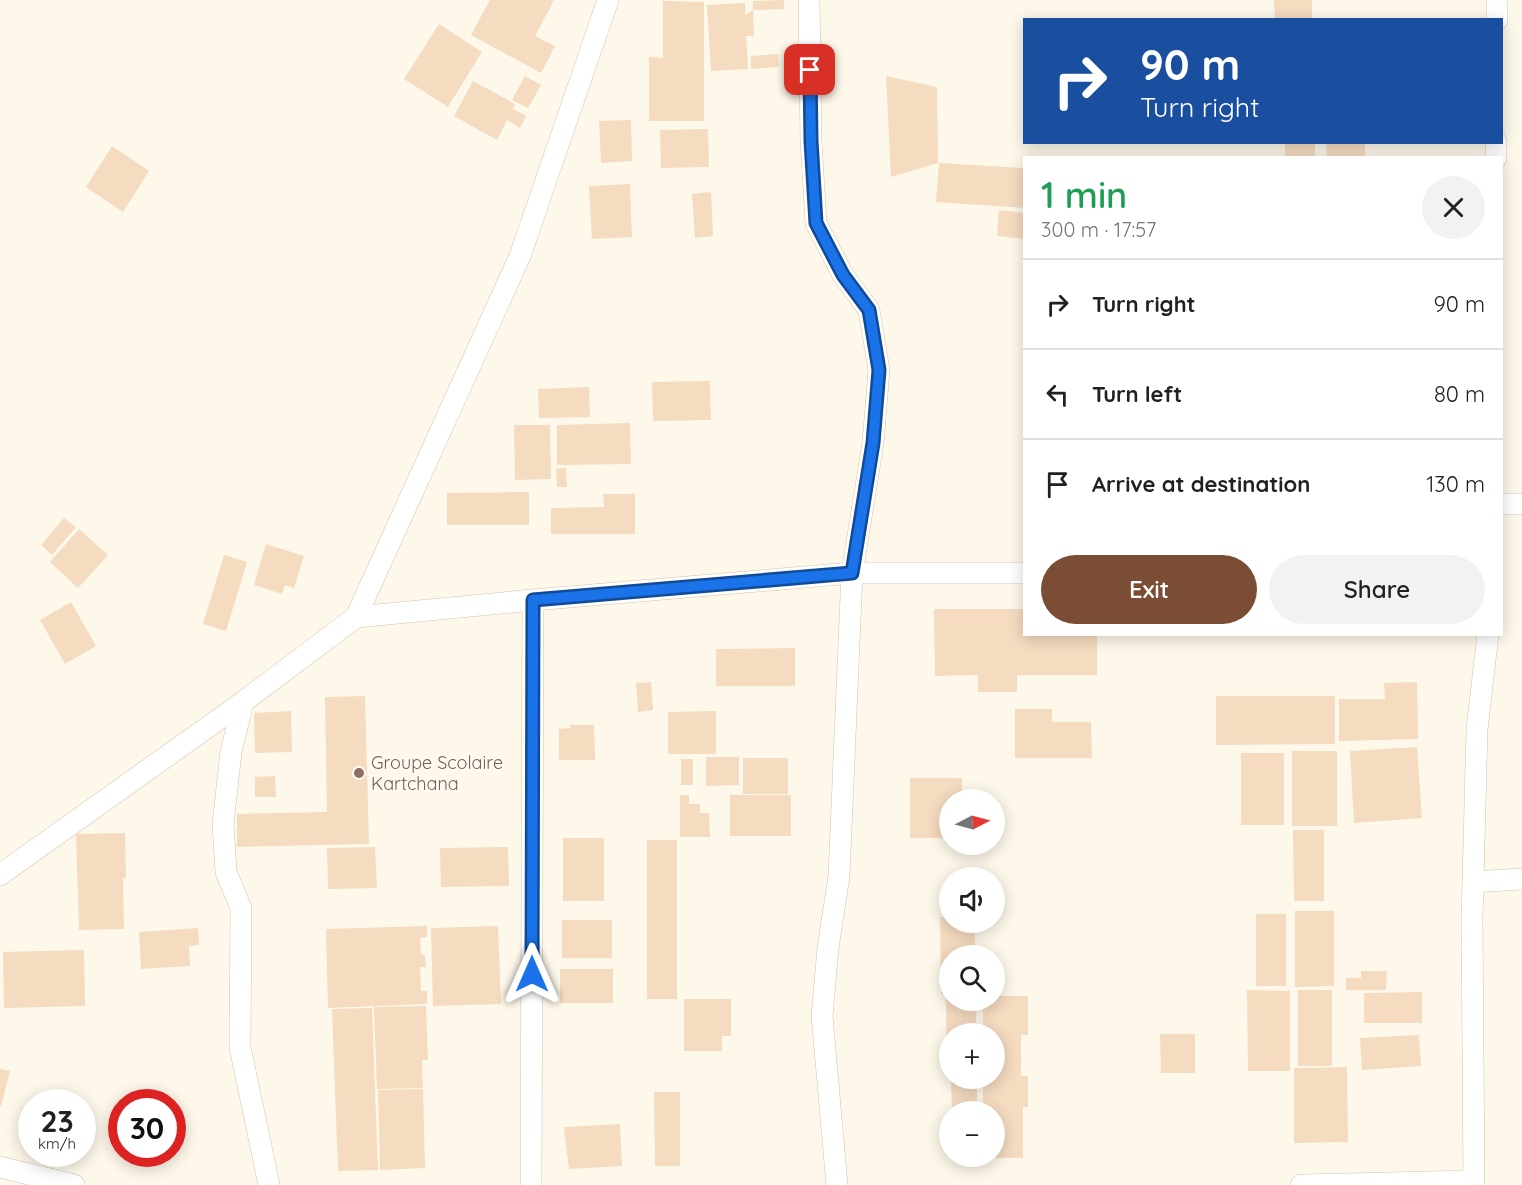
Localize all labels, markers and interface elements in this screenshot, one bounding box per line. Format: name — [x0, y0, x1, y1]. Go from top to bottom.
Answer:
text: 90 m — [1140, 38, 1240, 91]
icon: right — [1041, 42, 1119, 120]
pin — [784, 44, 835, 95]
icon: arrive — [793, 53, 826, 86]
text: Turn right — [1140, 90, 1259, 124]
text: 1 min — [1041, 172, 1127, 217]
button: close — [1422, 176, 1485, 239]
text: 300 m · 17:57 — [1041, 217, 1156, 242]
icon: right — [1041, 288, 1074, 321]
text: Turn right — [1092, 290, 1196, 318]
text: 90 m — [1434, 290, 1485, 318]
icon: left — [1041, 378, 1074, 411]
text: Turn left — [1092, 380, 1182, 408]
text: 80 m — [1434, 380, 1485, 408]
icon: arrive — [1041, 468, 1074, 501]
text: Arrive at destination — [1092, 470, 1310, 498]
text: 130 m — [1426, 470, 1485, 498]
button: Exit — [1041, 555, 1257, 624]
button: Share — [1269, 555, 1485, 624]
place label: Groupe Scolaire Kartchana — [371, 751, 503, 795]
marker: Groupe Scolaire Kartchana — [352, 766, 366, 780]
north arrow — [939, 789, 1005, 855]
map controls — [939, 789, 1005, 1167]
button: sound — [939, 867, 1005, 933]
position arrow — [500, 942, 564, 1006]
button: search — [939, 945, 1005, 1011]
button: + — [939, 1023, 1005, 1089]
speed limit sign: 30 — [108, 1089, 186, 1167]
button: − — [939, 1101, 1005, 1167]
text: 23 — [40, 1102, 74, 1140]
text: km/h — [38, 1134, 76, 1153]

